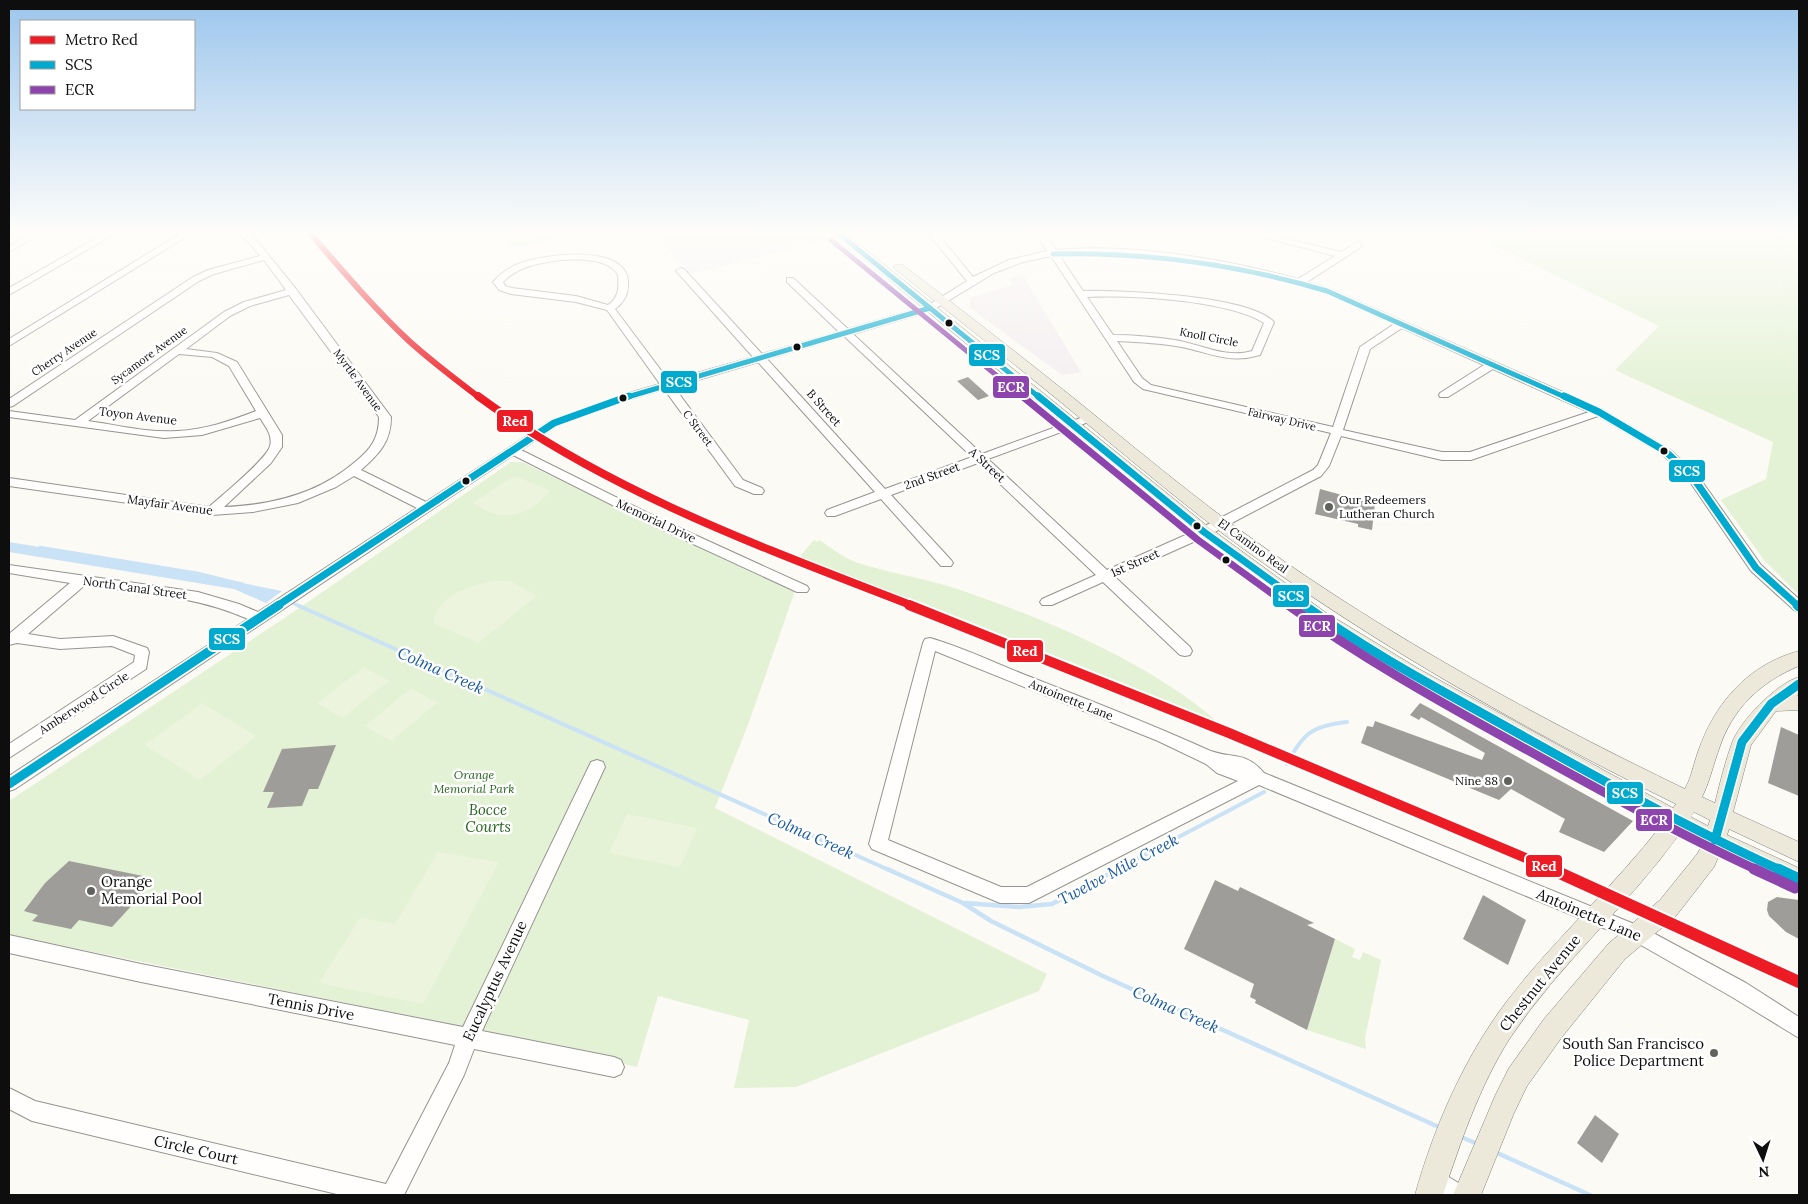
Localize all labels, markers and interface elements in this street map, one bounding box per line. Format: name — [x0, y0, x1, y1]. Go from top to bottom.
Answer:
legend — [20, 20, 195, 110]
text: Metro Red — [65, 30, 138, 49]
text: SCS — [65, 55, 93, 74]
text: ECR — [65, 80, 95, 99]
unlabelled marker — [944, 318, 954, 328]
street label: Sycamore Avenue — [108, 323, 190, 387]
street label: Knoll Circle — [1178, 324, 1240, 350]
street label: Cherry Avenue — [29, 325, 99, 379]
unlabelled marker — [792, 342, 802, 352]
line badge: SCS — [968, 343, 1006, 367]
street label: Myrtle Avenue — [331, 346, 385, 414]
text: SCS — [974, 346, 1000, 364]
line badge: SCS — [660, 370, 698, 394]
text: SCS — [666, 373, 692, 391]
line badge: ECR — [992, 375, 1030, 399]
text: ECR — [997, 378, 1025, 396]
street label: B Street — [804, 386, 845, 430]
unlabelled marker — [618, 393, 628, 403]
street label: Toyon Avenue — [98, 403, 178, 428]
street label: Fairway Drive — [1246, 404, 1318, 434]
street label: C Street — [680, 407, 717, 449]
line badge: Red — [496, 409, 534, 433]
text: Red — [502, 412, 528, 430]
street label: A Street — [965, 443, 1009, 486]
unlabelled marker — [1659, 446, 1669, 456]
street label: 2nd Street — [902, 458, 962, 493]
line badge: SCS — [1668, 459, 1706, 483]
text: SCS — [1674, 462, 1700, 480]
unlabelled marker — [461, 476, 471, 486]
street label: Mayfair Avenue — [126, 491, 214, 518]
place label: Our Redeemers Lutheran Church — [1339, 492, 1435, 521]
street label: Memorial Drive — [614, 495, 699, 546]
marker: Our Redeemers Lutheran Church — [1323, 501, 1335, 513]
street label: El Camino Real — [1215, 515, 1291, 576]
unlabelled marker — [1192, 521, 1202, 531]
street label: 1st Street — [1108, 545, 1162, 580]
unlabelled marker — [1221, 555, 1231, 565]
street label: North Canal Street — [82, 573, 188, 602]
line badge: SCS — [1272, 584, 1310, 608]
text: SCS — [1278, 587, 1304, 605]
line badge: ECR — [1298, 614, 1336, 638]
text: ECR — [1303, 617, 1331, 635]
line badge: SCS — [208, 627, 246, 651]
text: SCS — [214, 630, 240, 648]
line badge: Red — [1006, 639, 1044, 663]
water label: Colma Creek — [395, 642, 487, 698]
text: Red — [1012, 642, 1038, 660]
street label: Amberwood Circle — [35, 668, 132, 738]
street label: Antoinette Lane — [1026, 675, 1116, 723]
park label: Orange Memorial Park — [434, 767, 514, 796]
place label: Nine 88 — [1455, 773, 1498, 788]
marker: Nine 88 — [1502, 775, 1514, 787]
line badge: SCS — [1606, 781, 1644, 805]
text: SCS — [1612, 784, 1638, 802]
park label: Bocce Courts — [465, 800, 511, 836]
water label: Colma Creek — [765, 807, 857, 863]
line badge: ECR — [1635, 808, 1673, 832]
text: ECR — [1640, 811, 1668, 829]
water label: Twelve Mile Creek — [1054, 829, 1182, 909]
line badge: Red — [1525, 854, 1563, 878]
text: Red — [1531, 857, 1557, 875]
place label: Orange Memorial Pool — [101, 872, 202, 908]
street label: Antoinette Lane — [1533, 884, 1645, 945]
marker: Orange Memorial Pool — [85, 885, 97, 897]
street label: Eucalyptus Avenue — [458, 917, 531, 1044]
street label: Chestnut Avenue — [1495, 930, 1584, 1035]
water label: Colma Creek — [1130, 981, 1222, 1037]
street label: Tennis Drive — [266, 989, 356, 1024]
place label: South San Francisco Police Department — [1563, 1034, 1704, 1070]
marker: South San Francisco Police Department — [1708, 1047, 1720, 1059]
street label: Circle Court — [152, 1131, 240, 1168]
north arrow — [1738, 1134, 1788, 1184]
text: N — [1758, 1163, 1770, 1181]

